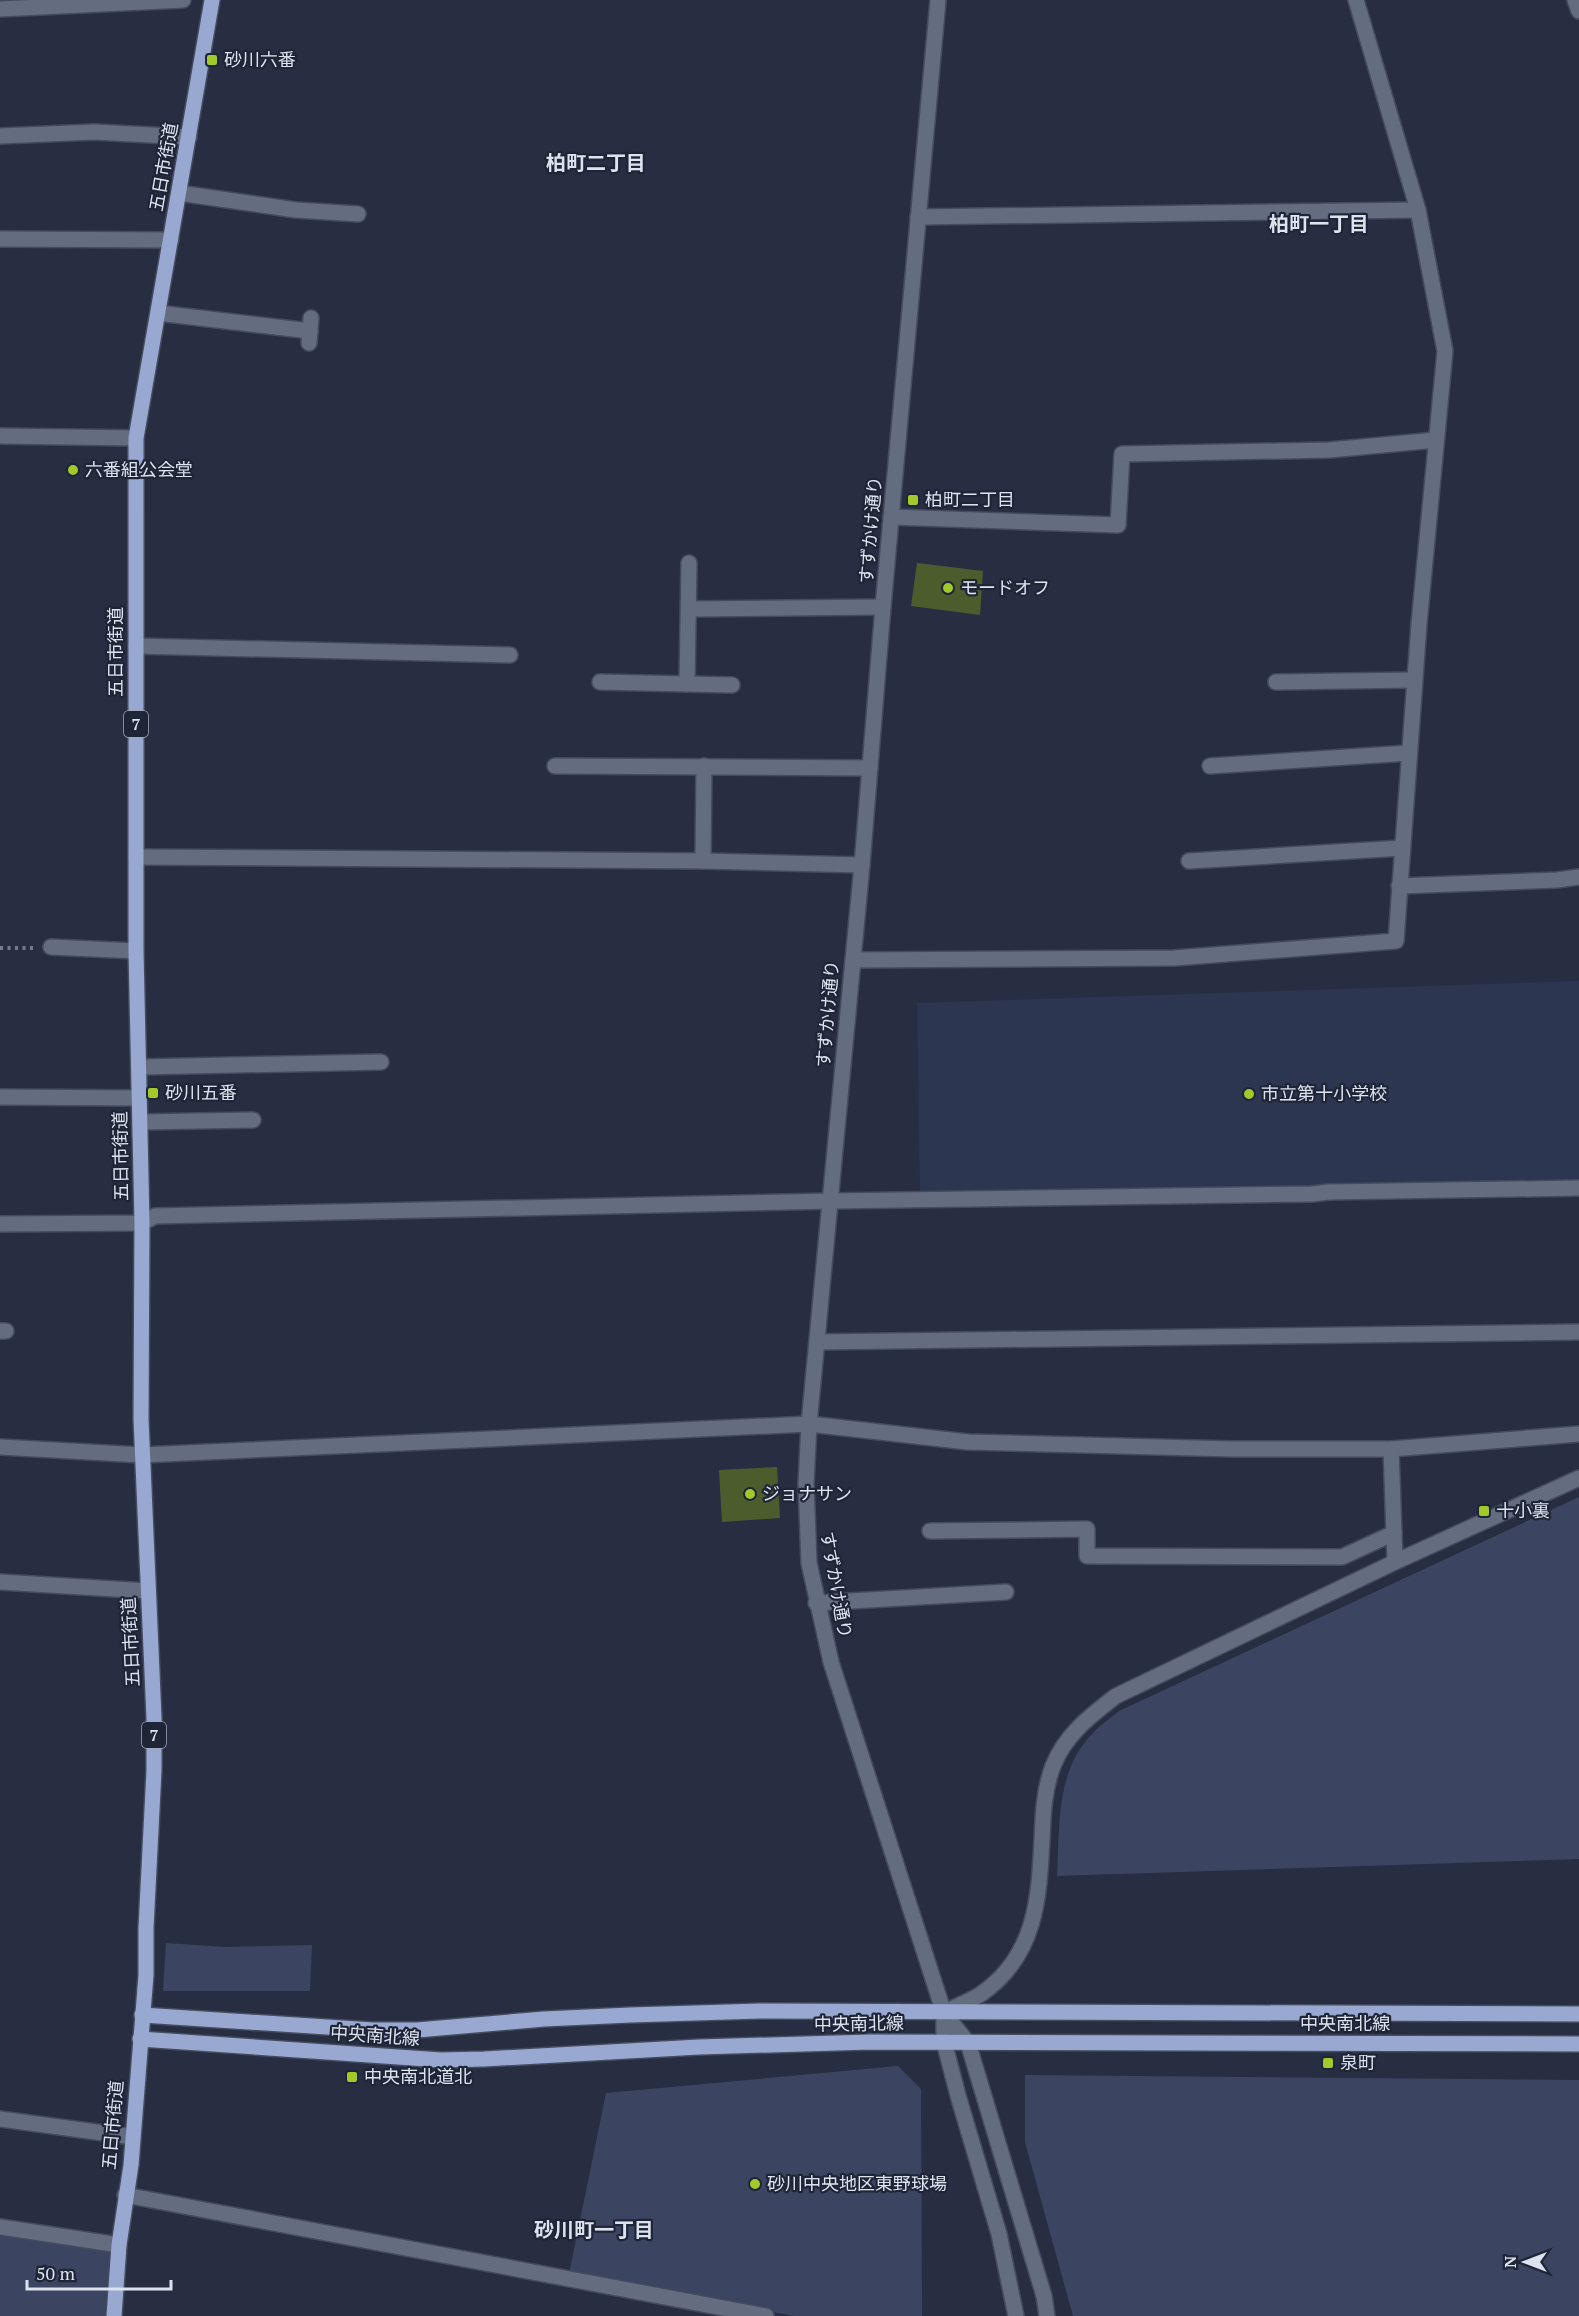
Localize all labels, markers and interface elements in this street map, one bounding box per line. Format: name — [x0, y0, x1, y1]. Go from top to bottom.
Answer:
place label: 砂川六番 — [224, 47, 296, 71]
marker: 砂川六番 — [205, 53, 219, 67]
street label: 五日市街道 — [143, 120, 183, 213]
district label: 柏町二丁目 — [546, 149, 646, 176]
district label: 柏町一丁目 — [1269, 210, 1369, 237]
place label: 六番組公会堂 — [85, 457, 193, 481]
marker: 六番組公会堂 — [66, 463, 80, 477]
street label: すずかけ通り — [853, 475, 887, 585]
place label: 柏町二丁目 — [925, 487, 1015, 511]
marker: 柏町二丁目 — [906, 493, 920, 507]
place label: モードオフ — [960, 575, 1050, 599]
marker: モードオフ — [941, 581, 955, 595]
street label: 五日市街道 — [103, 607, 127, 697]
road number: 7 — [124, 711, 148, 737]
street label: すずかけ通り — [810, 959, 844, 1069]
place label: 砂川五番 — [165, 1080, 237, 1104]
place label: 市立第十小学校 — [1261, 1081, 1387, 1105]
marker: 砂川五番 — [146, 1086, 160, 1100]
marker: 市立第十小学校 — [1242, 1087, 1256, 1101]
street label: 五日市街道 — [107, 1111, 133, 1201]
place label: ジョナサン — [762, 1481, 852, 1505]
marker: ジョナサン — [743, 1487, 757, 1501]
place label: 十小裏 — [1496, 1498, 1550, 1522]
marker: 十小裏 — [1477, 1504, 1491, 1518]
street label: すずかけ通り — [816, 1530, 858, 1640]
street label: 五日市街道 — [116, 1596, 144, 1688]
road number: 7 — [142, 1722, 166, 1748]
street label: 中央南北線 — [814, 2010, 904, 2036]
street label: 中央南北線 — [1300, 2011, 1390, 2035]
street label: 中央南北線 — [329, 2020, 421, 2050]
place label: 泉町 — [1340, 2050, 1376, 2074]
marker: 泉町 — [1321, 2056, 1335, 2070]
place label: 中央南北道北 — [364, 2064, 472, 2088]
marker: 中央南北道北 — [345, 2070, 359, 2084]
street label: 五日市街道 — [96, 2079, 128, 2171]
place label: 砂川中央地区東野球場 — [767, 2171, 947, 2195]
marker: 砂川中央地区東野球場 — [748, 2177, 762, 2191]
district label: 砂川町一丁目 — [534, 2216, 654, 2243]
north arrow — [1495, 2232, 1555, 2292]
scale bar — [27, 2253, 171, 2291]
text: N — [1499, 2256, 1521, 2268]
text: 50 m — [36, 2261, 76, 2285]

